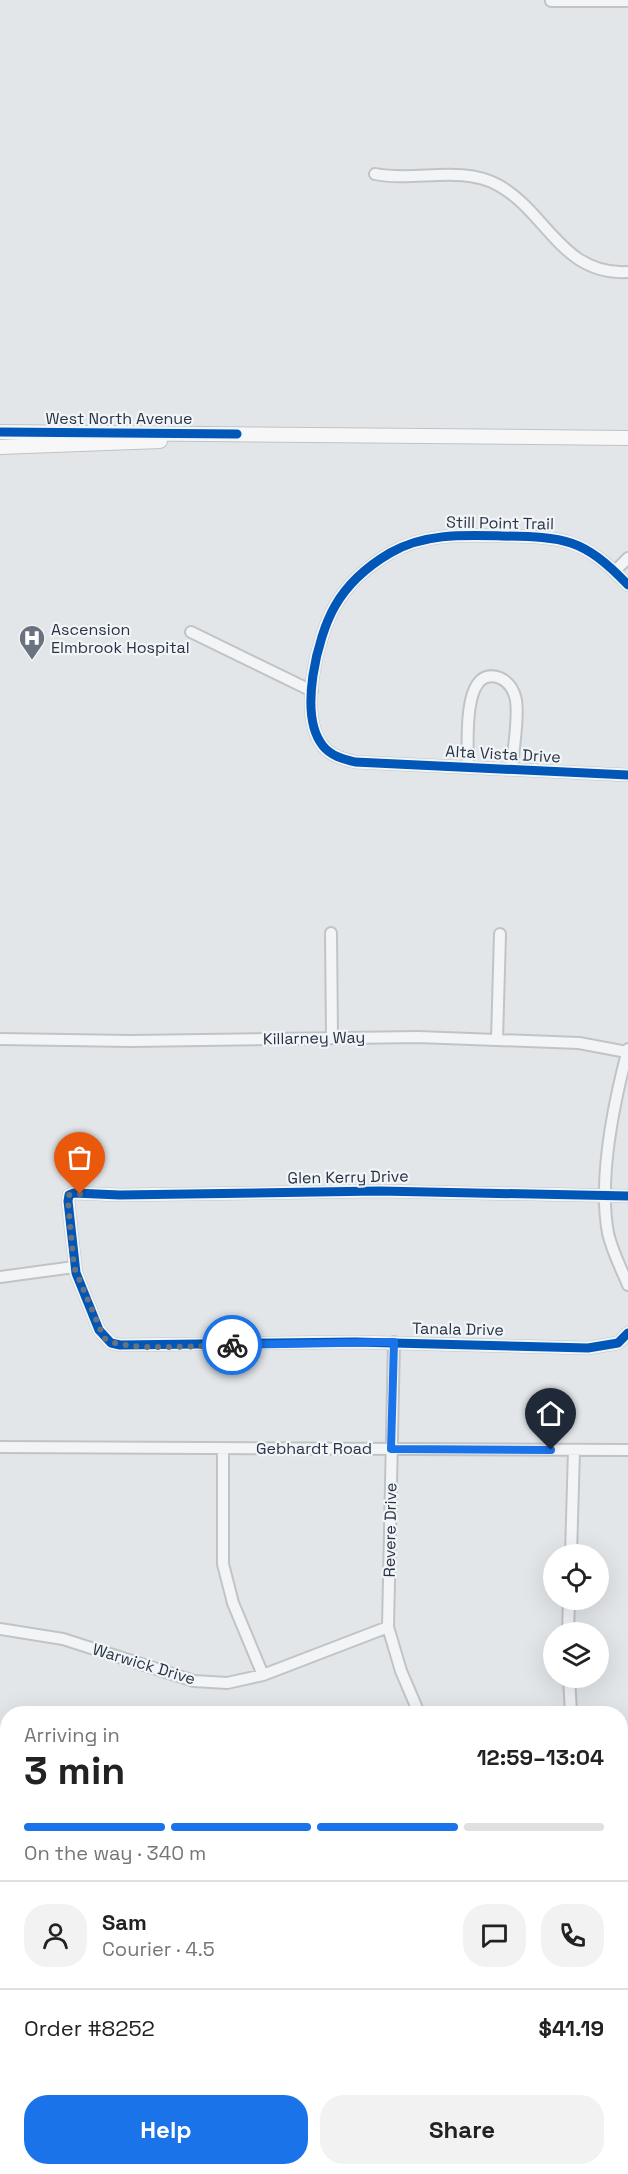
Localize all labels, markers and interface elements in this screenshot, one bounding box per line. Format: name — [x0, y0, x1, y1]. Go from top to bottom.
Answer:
street label: West North Avenue — [45, 408, 193, 429]
street label: Still Point Trail — [446, 512, 554, 534]
place label: Ascension Elmbrook Hospital — [51, 619, 190, 658]
hospital icon: Ascension Elmbrook Hospital — [17, 623, 47, 661]
street label: Alta Vista Drive — [445, 740, 561, 768]
street label: Killarney Way — [263, 1027, 365, 1049]
pin — [54, 1132, 105, 1194]
icon: bag — [63, 1141, 96, 1174]
street label: Glen Kerry Drive — [287, 1165, 409, 1189]
courier — [202, 1315, 262, 1375]
street label: Tanala Drive — [412, 1318, 504, 1340]
icon: bike — [216, 1329, 249, 1362]
pin — [525, 1388, 576, 1450]
icon: home — [534, 1397, 567, 1430]
street label: Gebhardt Road — [256, 1438, 372, 1459]
street label: Revere Drive — [379, 1482, 401, 1578]
map controls — [543, 1544, 609, 1688]
button: locate — [543, 1544, 609, 1610]
button: layers — [543, 1622, 609, 1688]
street label: Warwick Drive — [90, 1638, 198, 1690]
text: Arriving in — [24, 1722, 120, 1748]
text: 12:59–13:04 — [477, 1743, 604, 1771]
text: 3 min — [24, 1746, 125, 1795]
text: On the way · 340 m — [24, 1840, 206, 1866]
button: person — [24, 1904, 87, 1967]
button: chat — [463, 1904, 526, 1967]
button: phone — [541, 1904, 604, 1967]
text: Sam — [102, 1908, 147, 1936]
text: Courier · 4.5 — [102, 1936, 215, 1962]
text: Order #8252 — [24, 2014, 155, 2042]
text: $41.19 — [539, 2014, 604, 2042]
button: Help — [24, 2095, 308, 2164]
button: Share — [320, 2095, 604, 2164]

